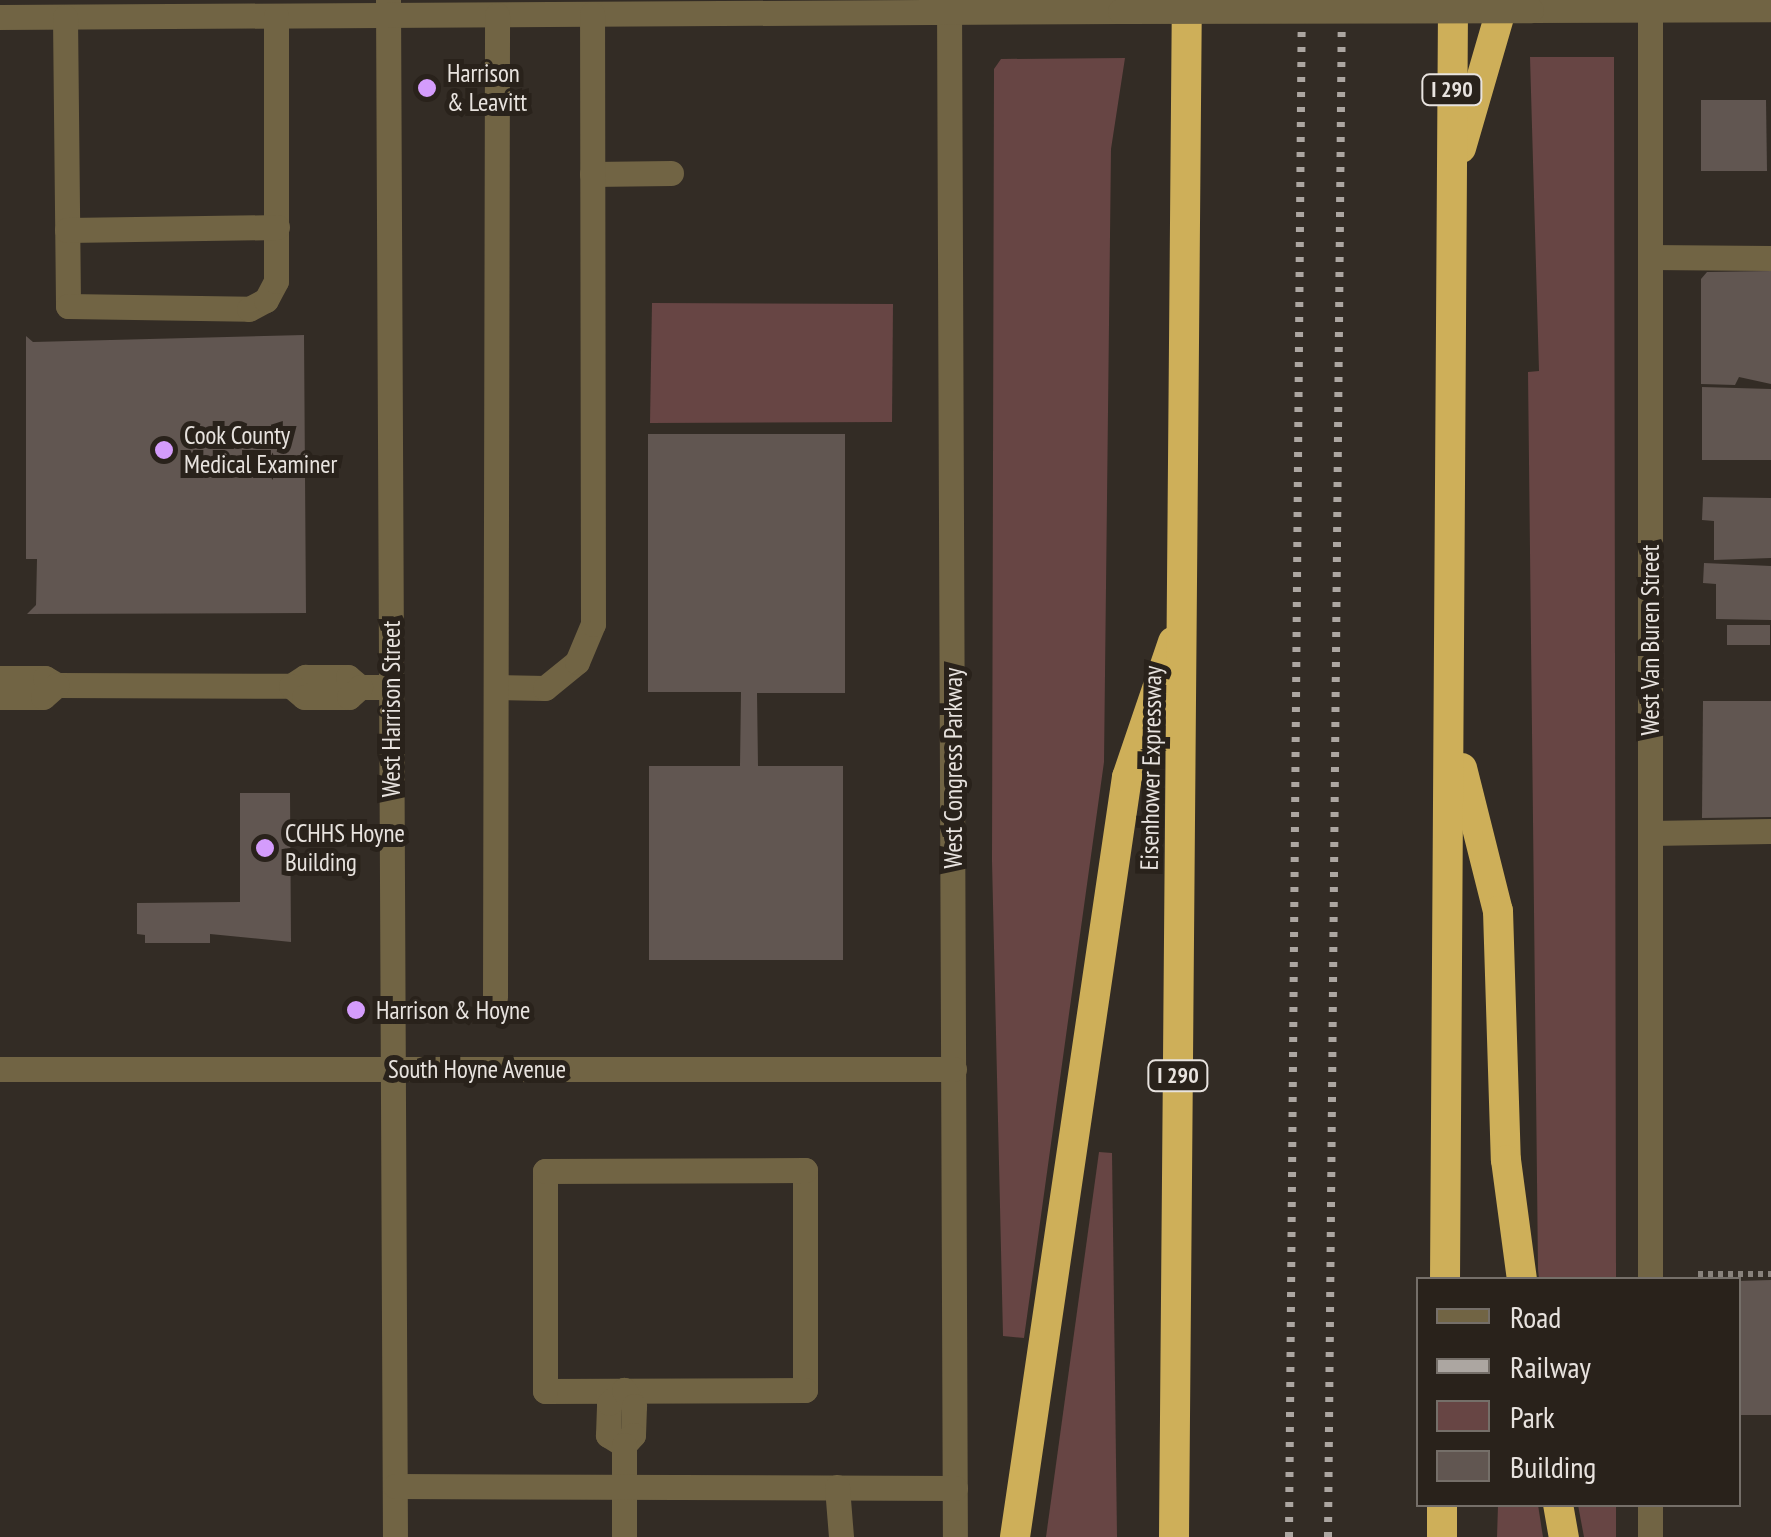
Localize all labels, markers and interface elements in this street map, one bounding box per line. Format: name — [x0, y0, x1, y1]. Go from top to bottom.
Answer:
place label: Harrison & Leavitt — [447, 59, 527, 118]
road number: I 290 — [1420, 73, 1484, 107]
marker: Harrison & Leavitt — [416, 77, 438, 99]
place label: Cook County Medical Examiner — [184, 421, 337, 480]
marker: Cook County Medical Examiner — [153, 439, 175, 461]
street label: West Van Buren Street — [1635, 544, 1665, 736]
street label: West Harrison Street — [376, 621, 406, 797]
street label: Eisenhower Expressway — [1134, 665, 1168, 871]
street label: West Congress Parkway — [938, 668, 968, 868]
place label: CCHHS Hoyne Building — [285, 819, 405, 878]
marker: CCHHS Hoyne Building — [254, 837, 276, 859]
place label: Harrison & Hoyne — [376, 995, 530, 1025]
marker: Harrison & Hoyne — [345, 999, 367, 1021]
street label: South Hoyne Avenue — [388, 1054, 566, 1084]
road number: I 290 — [1146, 1059, 1210, 1093]
legend — [1416, 1277, 1741, 1507]
text: Road — [1510, 1297, 1561, 1336]
text: Railway — [1510, 1347, 1591, 1386]
text: Park — [1510, 1397, 1555, 1436]
text: Building — [1510, 1447, 1596, 1486]

